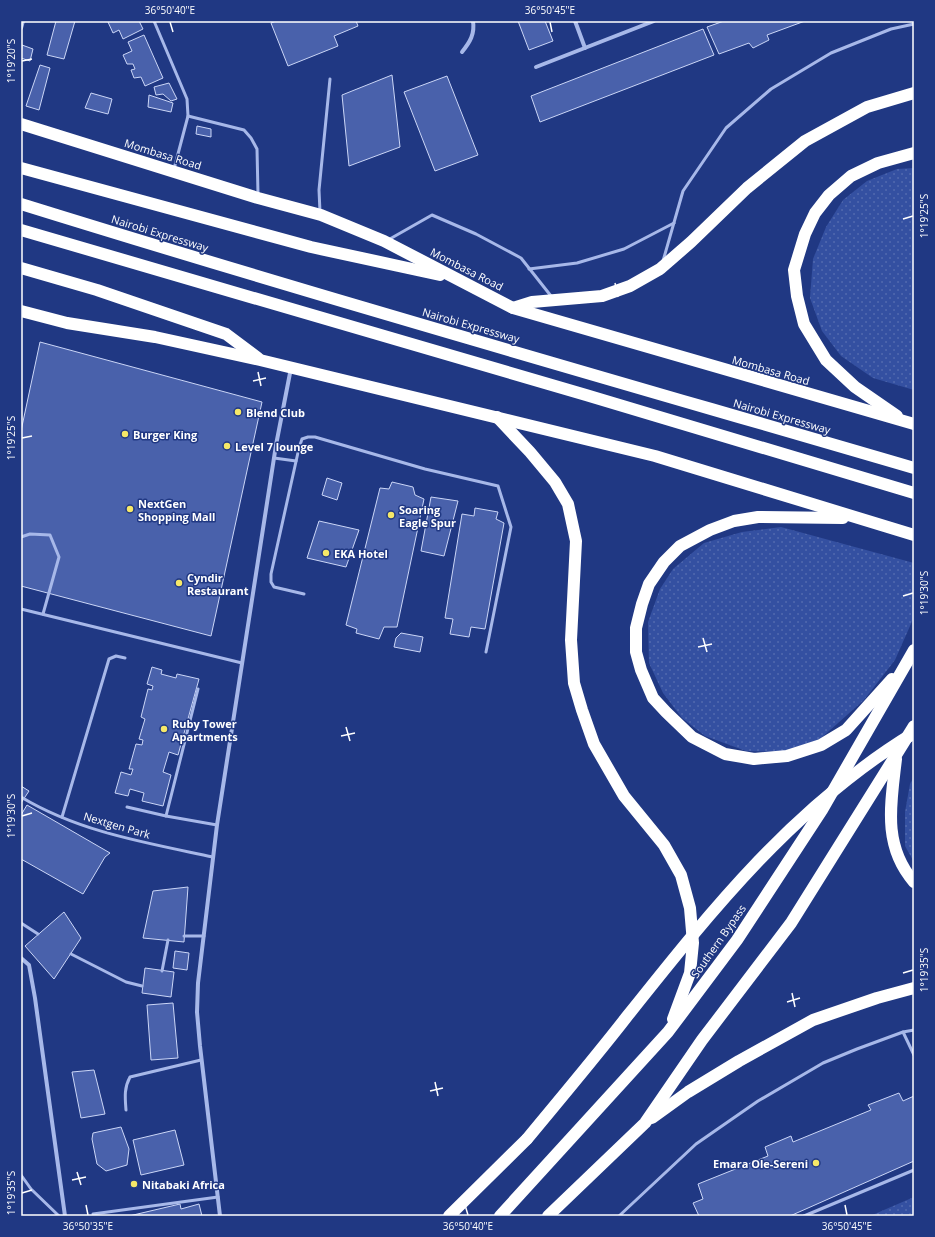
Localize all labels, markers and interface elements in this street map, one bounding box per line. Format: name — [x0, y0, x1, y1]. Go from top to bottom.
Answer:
text: 36°50'40"E — [145, 3, 195, 17]
text: 36°50'45"E — [525, 3, 575, 17]
text: 1°19'20"S — [4, 39, 18, 83]
street label: Mombasa Road — [123, 135, 203, 173]
text: 1°19'25"S — [917, 194, 931, 238]
street label: Nairobi Expressway — [110, 211, 211, 255]
street label: Mombasa Road — [428, 244, 506, 294]
street label: Nairobi Expressway — [421, 304, 522, 346]
street label: Mombasa Road — [730, 352, 812, 388]
street label: Nairobi Expressway — [732, 395, 833, 437]
place label: Blend Club — [246, 405, 305, 420]
marker: Blend Club — [233, 407, 243, 417]
text: 1°19'25"S — [4, 416, 18, 460]
place label: Burger King — [133, 427, 198, 442]
marker: Burger King — [120, 429, 130, 439]
place label: Level 7 lounge — [235, 439, 314, 454]
marker: Level 7 lounge — [222, 441, 232, 451]
place label: NextGen Shopping Mall — [138, 496, 215, 524]
place label: Soaring Eagle Spur — [399, 502, 456, 530]
marker: NextGen Shopping Mall — [125, 504, 135, 514]
marker: Soaring Eagle Spur — [386, 510, 396, 520]
place label: EKA Hotel — [334, 546, 388, 561]
marker: EKA Hotel — [321, 548, 331, 558]
place label: Cyndir Restaurant — [187, 570, 249, 598]
text: 1°19'30"S — [917, 571, 931, 615]
marker: Cyndir Restaurant — [174, 578, 184, 588]
place label: Ruby Tower Apartments — [172, 716, 238, 744]
marker: Ruby Tower Apartments — [159, 724, 169, 734]
text: 1°19'30"S — [4, 794, 18, 838]
street label: Nextgen Park — [82, 808, 152, 842]
street label: Southern Bypass — [687, 901, 749, 981]
text: 1°19'35"S — [917, 948, 931, 992]
place label: Emara Ole-Sereni — [713, 1156, 808, 1171]
marker: Emara Ole-Sereni — [811, 1158, 821, 1168]
text: 1°19'35"S — [4, 1171, 18, 1215]
place label: Nitabaki Africa — [142, 1177, 225, 1192]
marker: Nitabaki Africa — [129, 1179, 139, 1189]
text: 36°50'35"E — [63, 1219, 113, 1233]
text: 36°50'40"E — [443, 1219, 493, 1233]
text: 36°50'45"E — [822, 1219, 872, 1233]

